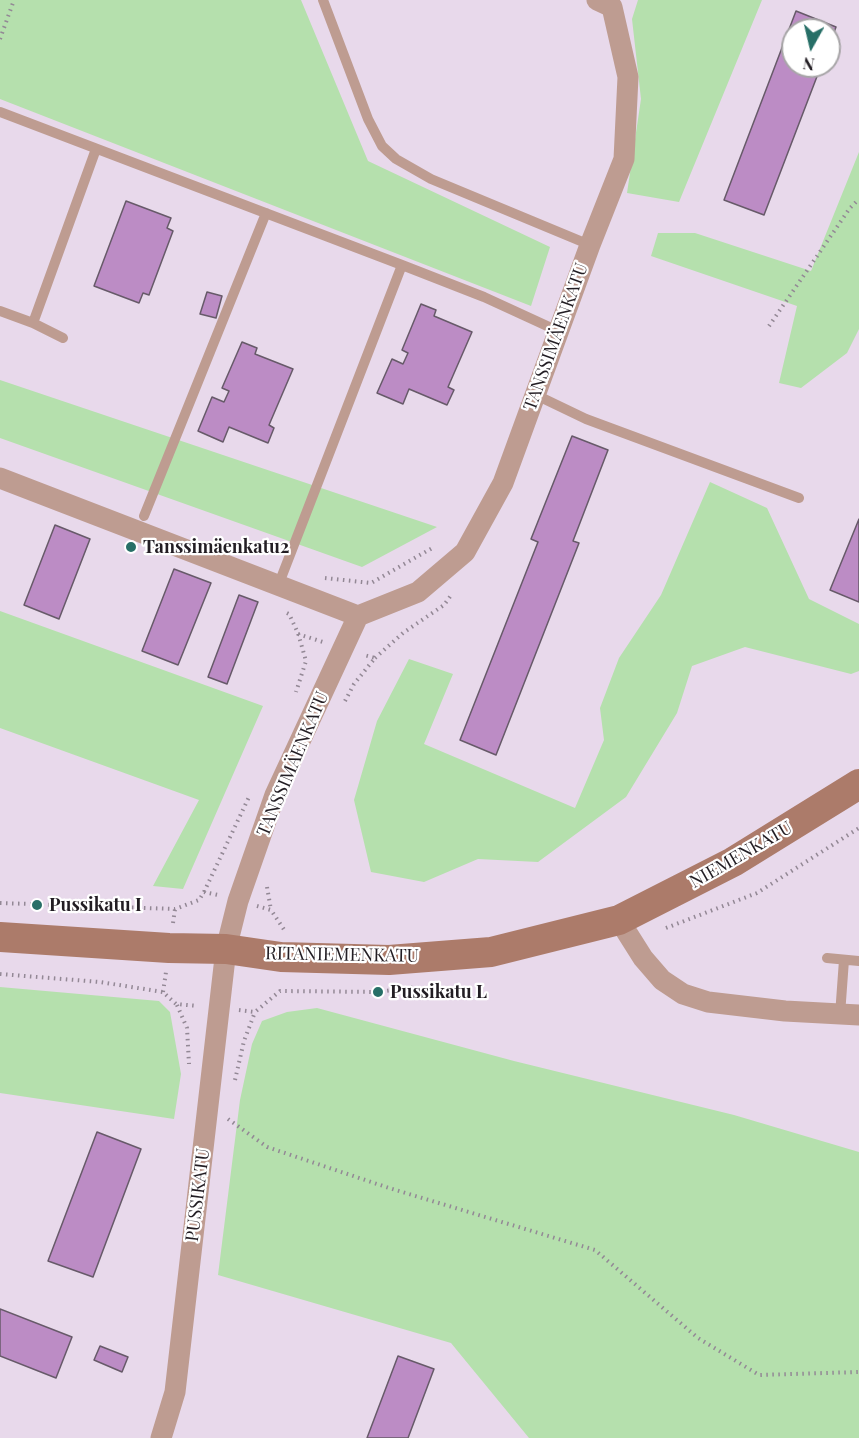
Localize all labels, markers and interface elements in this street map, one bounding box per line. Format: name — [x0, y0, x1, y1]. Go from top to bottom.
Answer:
north arrow — [781, 18, 841, 78]
text: N — [802, 53, 816, 76]
street label: TANSSIMÄENKATU — [519, 260, 593, 414]
place label: Tanssimäenkatu2 — [143, 536, 289, 558]
marker: Tanssimäenkatu2 — [124, 540, 138, 554]
street label: TANSSIMÄENKATU — [253, 688, 333, 840]
street label: NIEMENKATU — [686, 817, 796, 893]
place label: Pussikatu I — [49, 894, 142, 916]
marker: Pussikatu I — [30, 898, 44, 912]
street label: RITANIEMENKATU — [265, 943, 419, 967]
place label: Pussikatu L — [390, 981, 487, 1003]
marker: Pussikatu L — [371, 985, 385, 999]
street label: PUSSIKATU — [182, 1147, 214, 1243]

